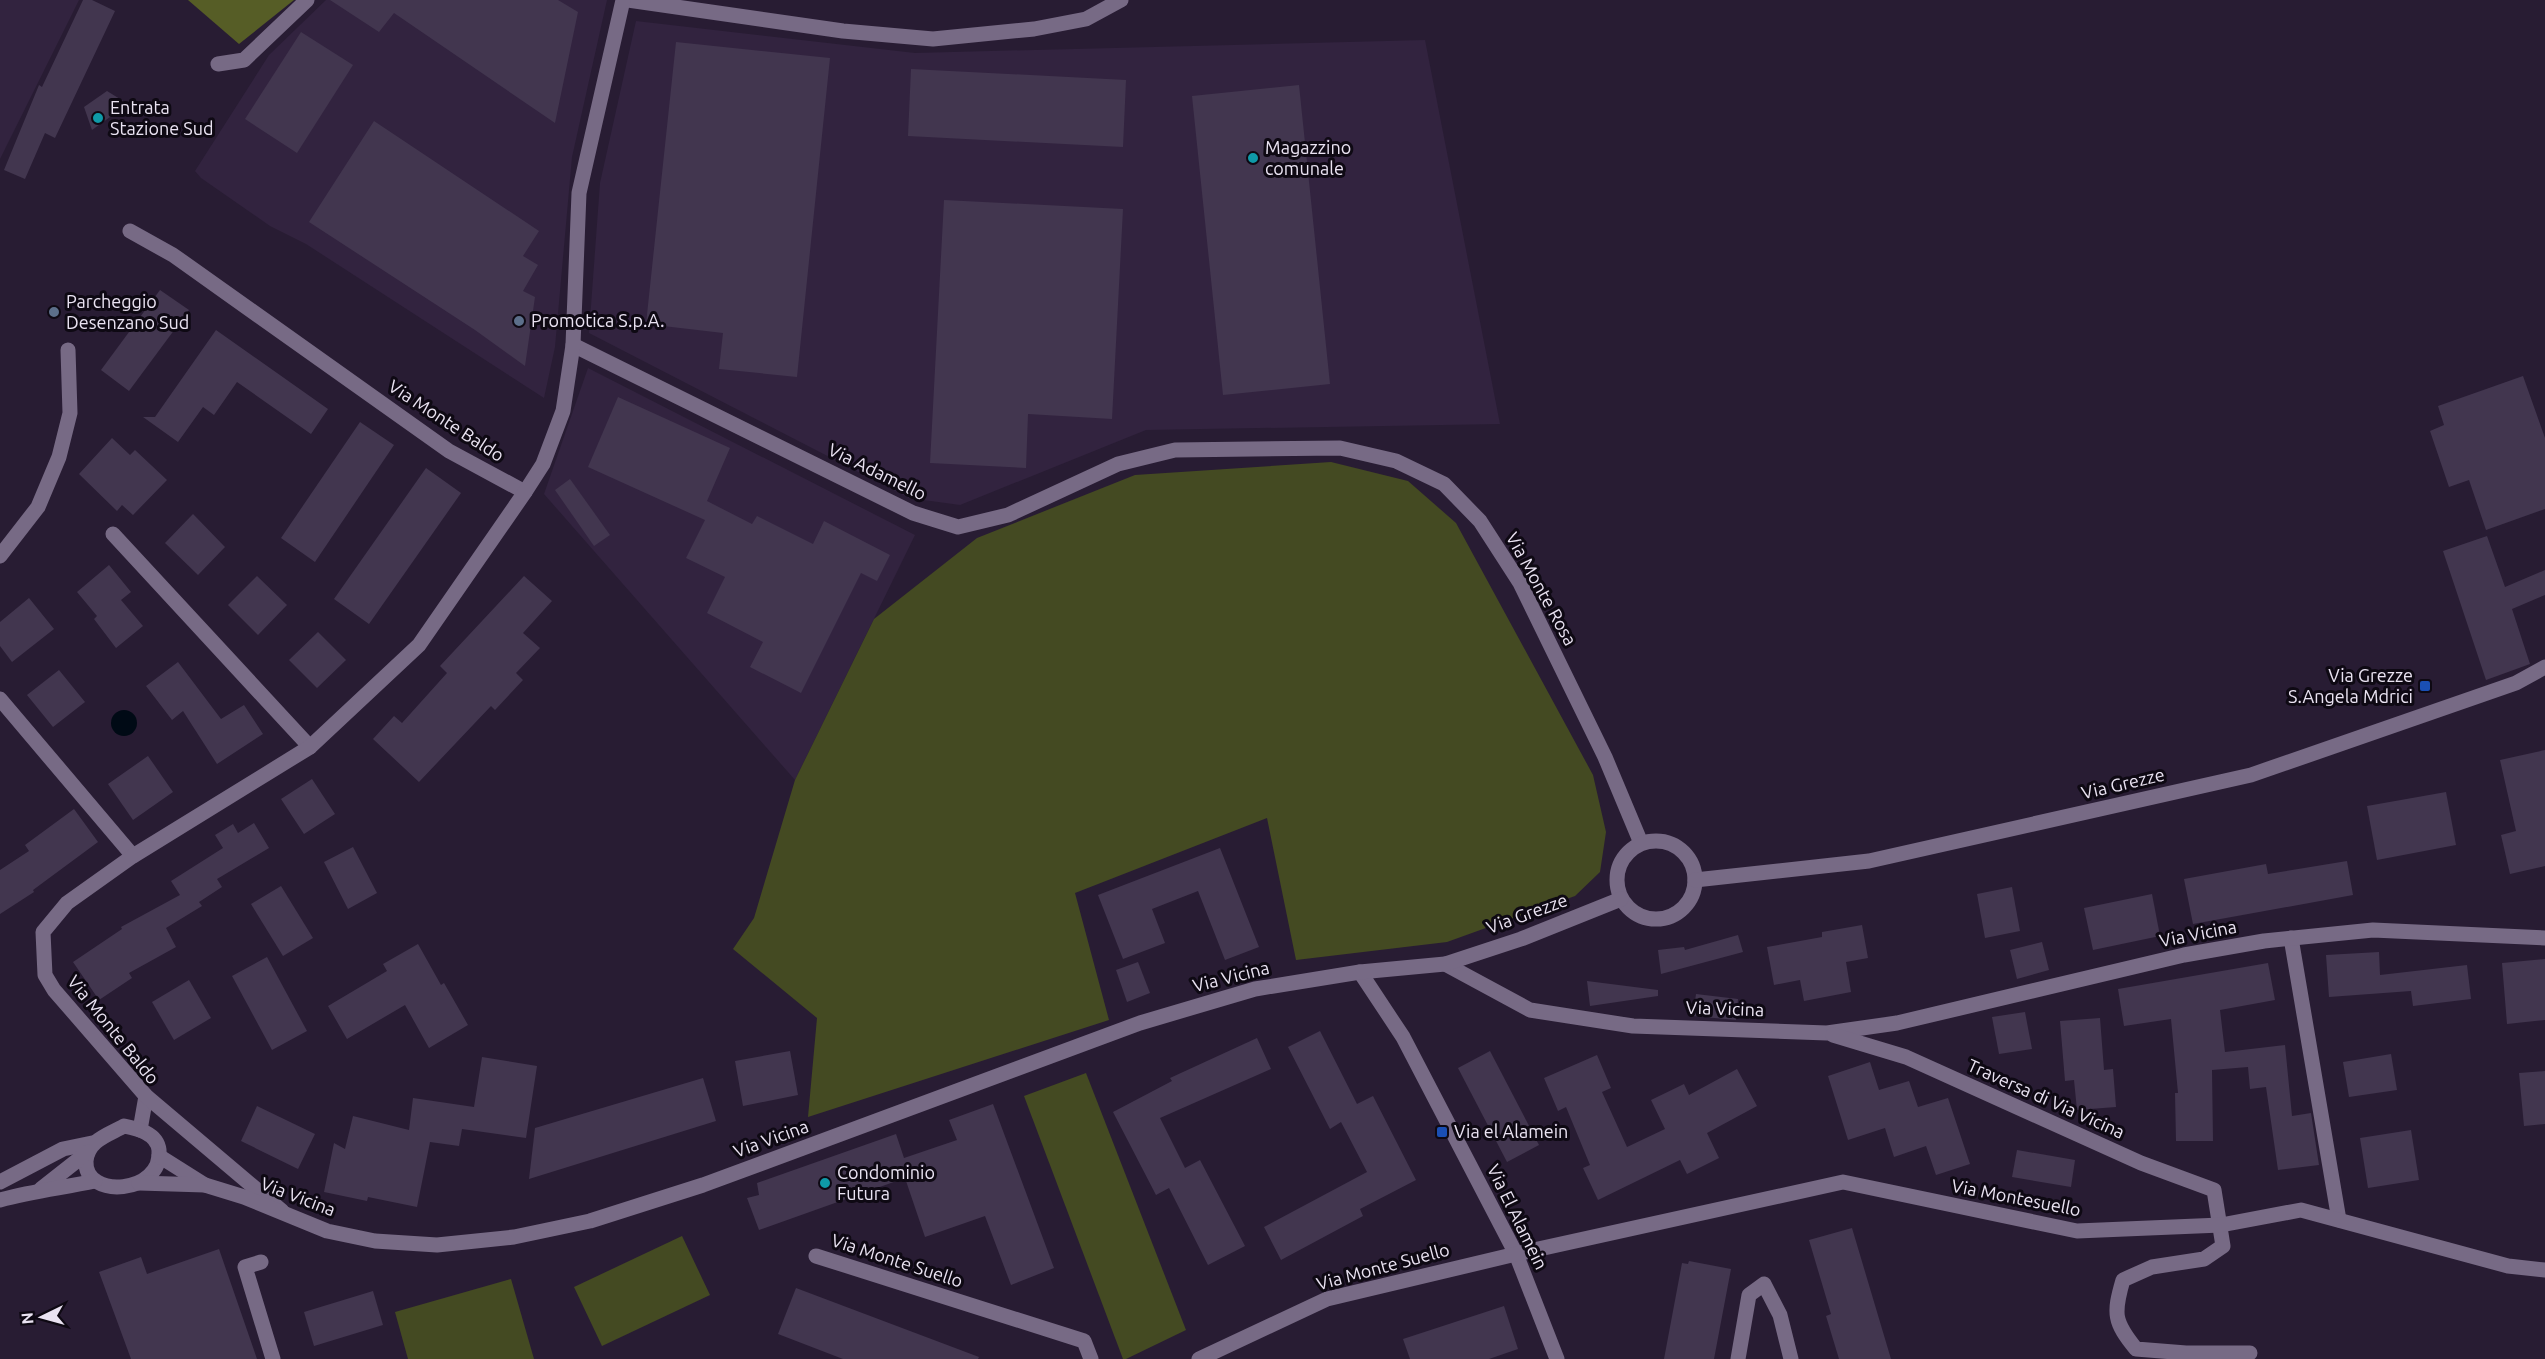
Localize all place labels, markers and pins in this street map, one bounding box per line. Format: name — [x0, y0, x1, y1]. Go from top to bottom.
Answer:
place label: Entrata Stazione Sud — [110, 97, 213, 138]
marker: Entrata Stazione Sud — [91, 111, 105, 125]
place label: Magazzino comunale — [1265, 137, 1351, 178]
marker: Magazzino comunale — [1246, 151, 1260, 165]
place label: Parcheggio Desenzano Sud — [66, 291, 189, 332]
marker: Parcheggio Desenzano Sud — [47, 305, 61, 319]
place label: Promotica S.p.A. — [531, 310, 664, 330]
marker: Promotica S.p.A. — [512, 314, 526, 328]
place label: Via Grezze S.Angela Mdrici — [2288, 665, 2413, 706]
marker: Via Grezze S.Angela Mdrici — [2418, 679, 2432, 693]
place label: Via el Alamein — [1454, 1121, 1568, 1141]
marker: Via el Alamein — [1435, 1125, 1449, 1139]
place label: Condominio Futura — [837, 1162, 935, 1203]
marker: Condominio Futura — [818, 1176, 832, 1190]

